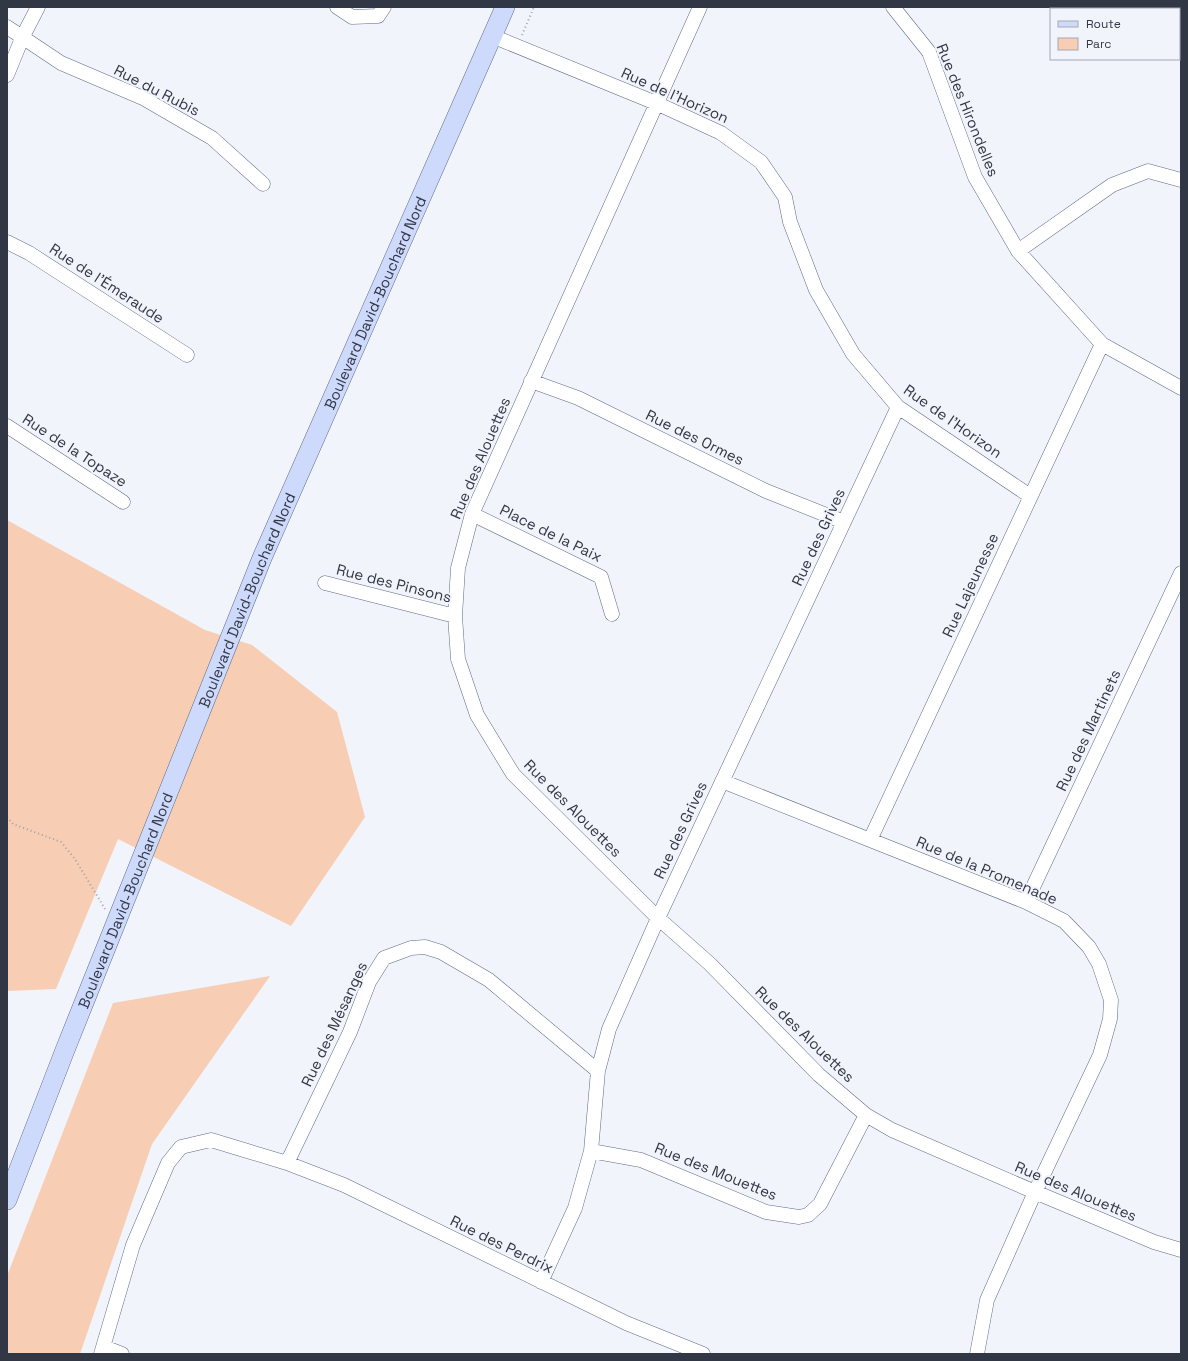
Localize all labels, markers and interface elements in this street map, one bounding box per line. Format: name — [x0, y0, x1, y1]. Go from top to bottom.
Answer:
legend — [1050, 8, 1180, 60]
text: Route — [1086, 16, 1121, 32]
text: Parc — [1086, 36, 1111, 52]
street label: Rue des Hirondelles — [933, 41, 1003, 179]
street label: Rue du Rubis — [111, 60, 203, 120]
street label: Rue de l'Horizon — [618, 63, 732, 127]
street label: Boulevard David-Bouchard Nord — [319, 193, 430, 412]
street label: Rue de l'Émeraude — [46, 239, 168, 327]
street label: Rue de l'Horizon — [900, 380, 1006, 462]
street label: Rue des Alouettes — [446, 394, 514, 522]
street label: Rue des Ormes — [643, 405, 747, 469]
street label: Rue de la Topaze — [19, 409, 131, 491]
street label: Rue des Grives — [787, 485, 849, 589]
street label: Boulevard David-Bouchard Nord — [194, 489, 299, 710]
street label: Place de la Paix — [497, 500, 605, 566]
street label: Rue Lajeunesse — [938, 530, 1002, 640]
street label: Rue des Pinsons — [335, 560, 454, 606]
street label: Rue des Martinets — [1051, 666, 1125, 794]
street label: Rue des Alouettes — [520, 755, 626, 861]
street label: Rue des Grives — [649, 778, 711, 882]
street label: Boulevard David-Bouchard Nord — [73, 790, 177, 1011]
street label: Rue de la Promenade — [914, 832, 1061, 908]
street label: Rue des Mésanges — [297, 958, 371, 1089]
street label: Rue des Alouettes — [751, 982, 859, 1086]
street label: Rue des Mouettes — [652, 1138, 780, 1204]
street label: Rue des Alouettes — [1012, 1157, 1140, 1225]
street label: Rue des Perdrix — [447, 1211, 557, 1277]

